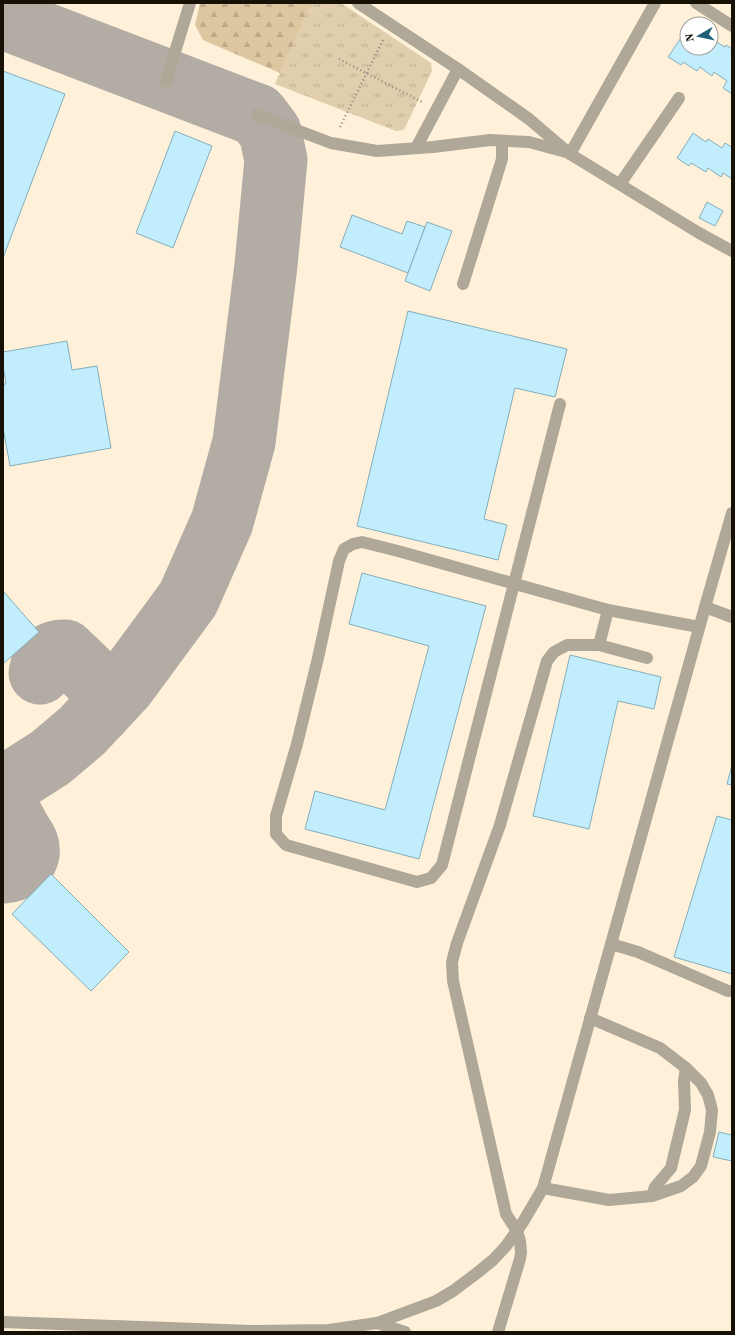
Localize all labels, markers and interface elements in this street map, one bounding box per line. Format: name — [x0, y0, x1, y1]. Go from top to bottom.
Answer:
north arrow — [679, 16, 719, 56]
text: N — [682, 32, 698, 43]

